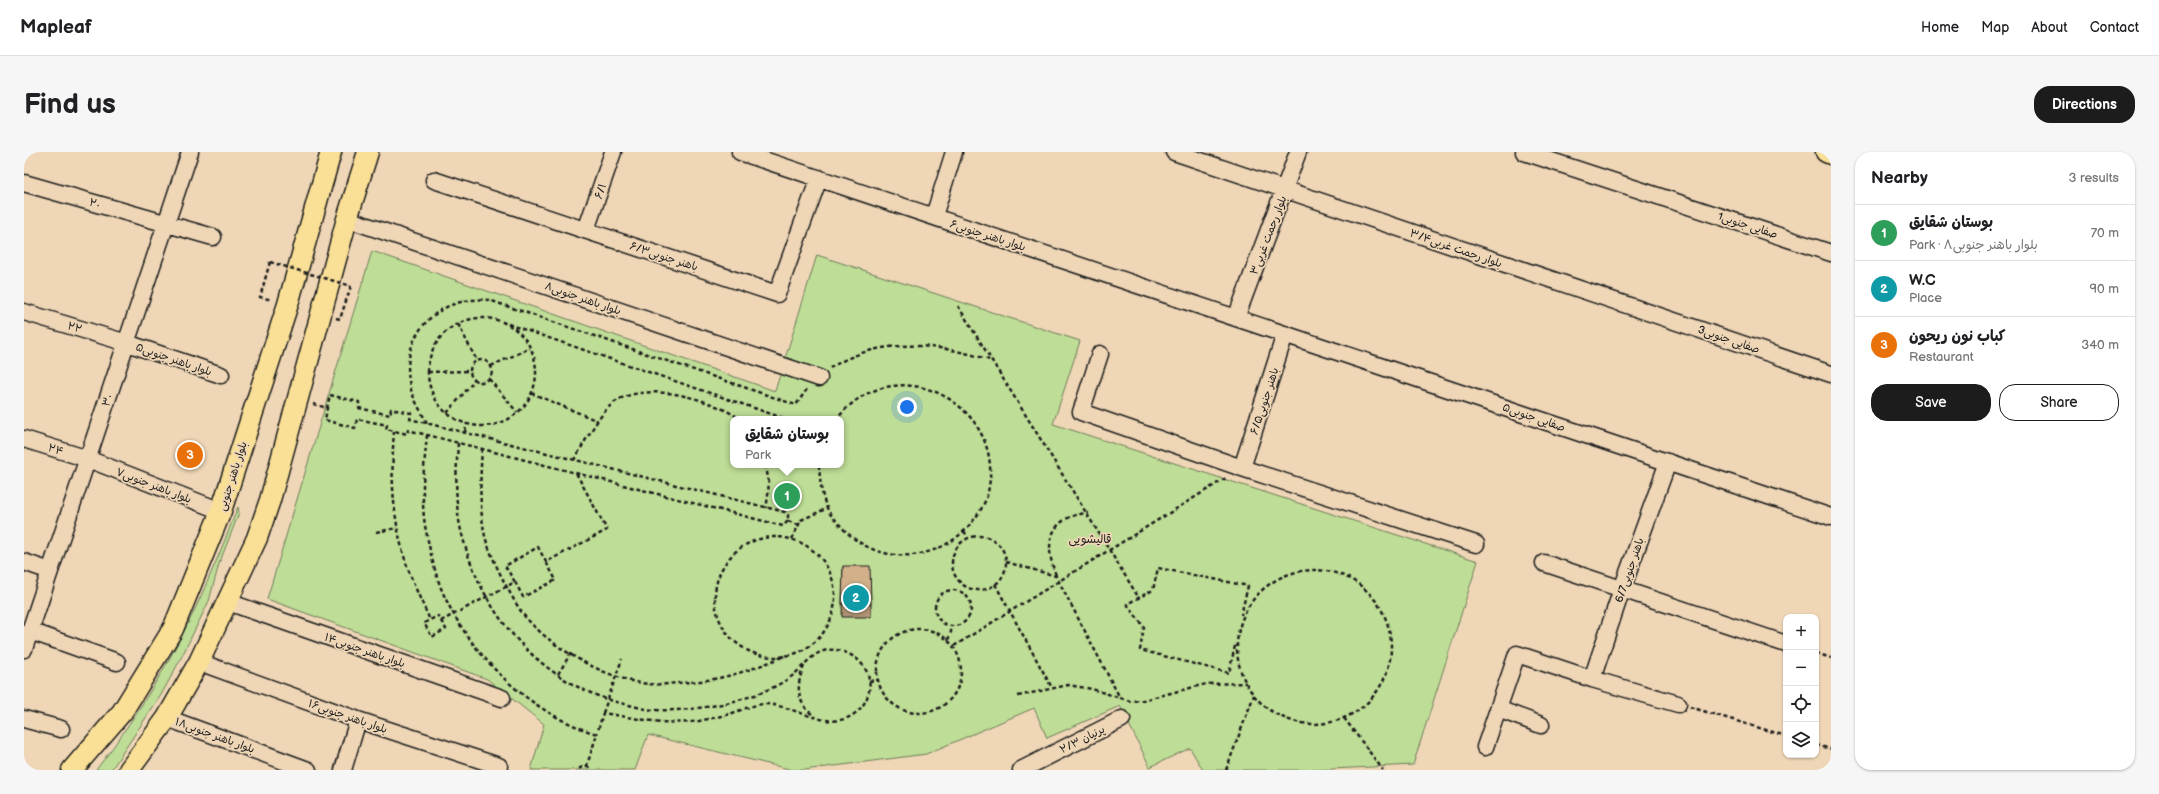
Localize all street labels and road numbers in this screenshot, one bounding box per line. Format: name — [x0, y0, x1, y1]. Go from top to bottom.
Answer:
street label: ۶/۱ — [592, 182, 609, 201]
street label: بلوار رحمت غربی۳ — [1247, 194, 1290, 277]
street label: ۲۰ — [88, 196, 102, 211]
street label: 1صفایی جنوبی — [1716, 210, 1779, 242]
street label: بلوار باهنر جنوبی۶ — [948, 217, 1027, 255]
street label: بلوار رحمت غربی۳/۴ — [1408, 227, 1504, 271]
street label: ۶/۳باهنر جنوبی — [628, 239, 700, 275]
street label: ۸بلوار باهنر جنوبی — [543, 279, 623, 319]
street label: ۲۲ — [66, 319, 84, 336]
street label: 3صفایی جنوبی — [1696, 323, 1762, 357]
street label: ۵بلوار باهنر جنوبی — [134, 340, 214, 380]
street label: باهنر جنوبی۶/۵ — [1248, 366, 1282, 437]
street label: ۳۰ — [99, 392, 116, 408]
street label: صفایی جنوبی۵ — [1500, 401, 1567, 435]
street label: بلوار باهنر جنوبی — [215, 440, 251, 513]
street label: ۲۴ — [46, 441, 65, 458]
street label: بلوار باهنر جنوبی۷ — [114, 465, 193, 507]
street label: 6/7باهنر جنوبی — [1612, 536, 1648, 605]
street label: بلوار باهنر جنوبی۱۴ — [323, 631, 407, 671]
street label: بلوار باهنر جنوبی۱۶ — [306, 697, 389, 737]
street label: ۱۸بلوار باهنر جنوبی — [173, 715, 256, 757]
street label: پرنیان ۲/۳ — [1058, 723, 1107, 756]

